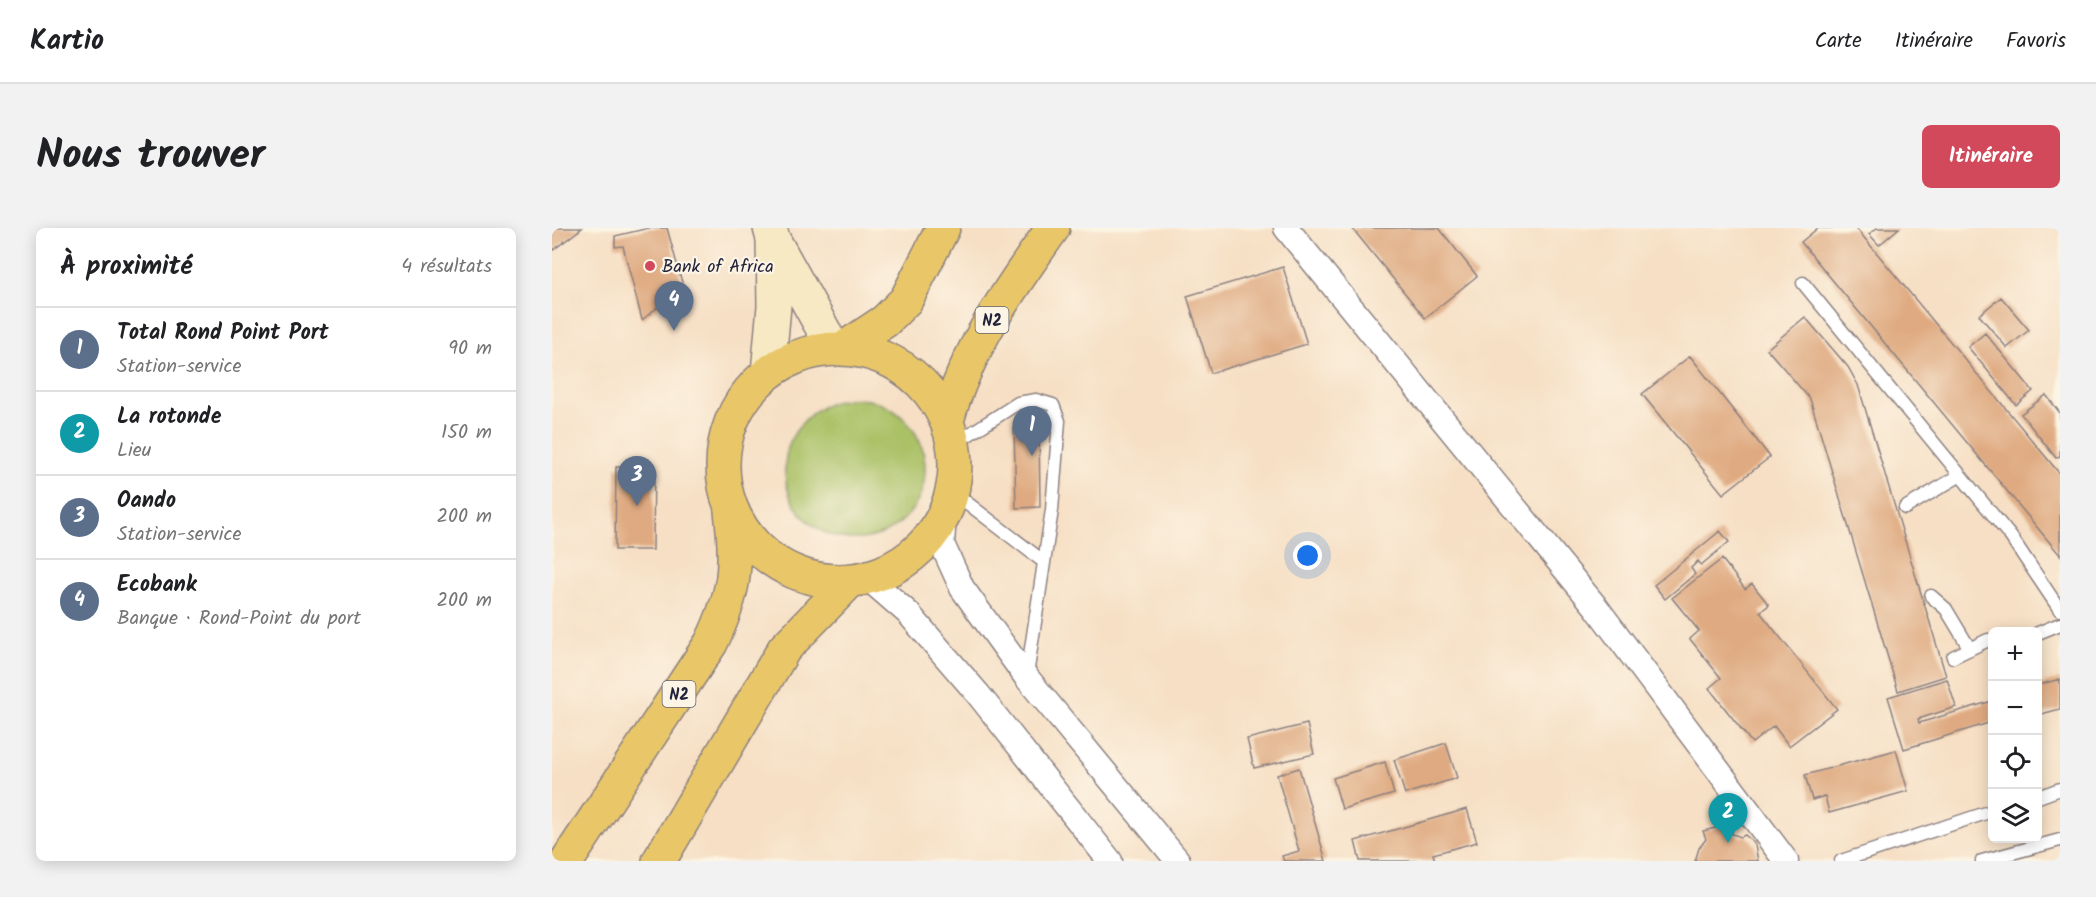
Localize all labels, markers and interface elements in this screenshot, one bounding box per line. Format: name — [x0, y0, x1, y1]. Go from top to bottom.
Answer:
text: Kartio — [30, 19, 104, 64]
text: Carte — [1815, 25, 1862, 58]
text: Itinéraire — [1895, 25, 1973, 58]
text: Favoris — [2006, 25, 2066, 58]
text: Nous trouver — [36, 123, 265, 190]
button: Itinéraire — [1922, 125, 2060, 188]
text: À proximité — [60, 246, 192, 288]
text: 4 résultats — [401, 251, 492, 283]
place label: Bank of Africa — [662, 253, 774, 282]
marker: Bank of Africa — [643, 259, 657, 273]
pin: 4 — [654, 282, 694, 331]
road number: N2 — [976, 307, 1008, 333]
text: Total Rond Point Port — [117, 316, 329, 351]
text: 1 — [76, 333, 83, 365]
text: 90 m — [448, 333, 492, 365]
text: Station-service — [117, 351, 241, 383]
text: La rotonde — [117, 400, 221, 435]
pin: 1 — [1012, 406, 1052, 456]
text: 2 — [74, 417, 85, 449]
text: 150 m — [441, 417, 492, 449]
text: Lieu — [117, 435, 151, 467]
pin: 3 — [618, 456, 656, 506]
text: Oando — [117, 484, 176, 519]
text: 3 — [74, 501, 85, 533]
text: 200 m — [436, 501, 492, 533]
text: Station-service — [117, 519, 241, 551]
your location — [1293, 541, 1322, 570]
text: Ecobank — [117, 568, 197, 603]
text: 4 — [74, 585, 85, 617]
text: 200 m — [436, 585, 492, 617]
text: Banque · Rond-Point du port — [117, 603, 361, 635]
map controls — [1988, 627, 2042, 843]
button: + — [1988, 627, 2042, 681]
road number: N2 — [662, 681, 696, 707]
button: − — [1988, 681, 2042, 735]
button: locate — [1988, 735, 2042, 789]
button: layers — [1988, 789, 2042, 843]
pin: 2 — [1708, 794, 1748, 843]

